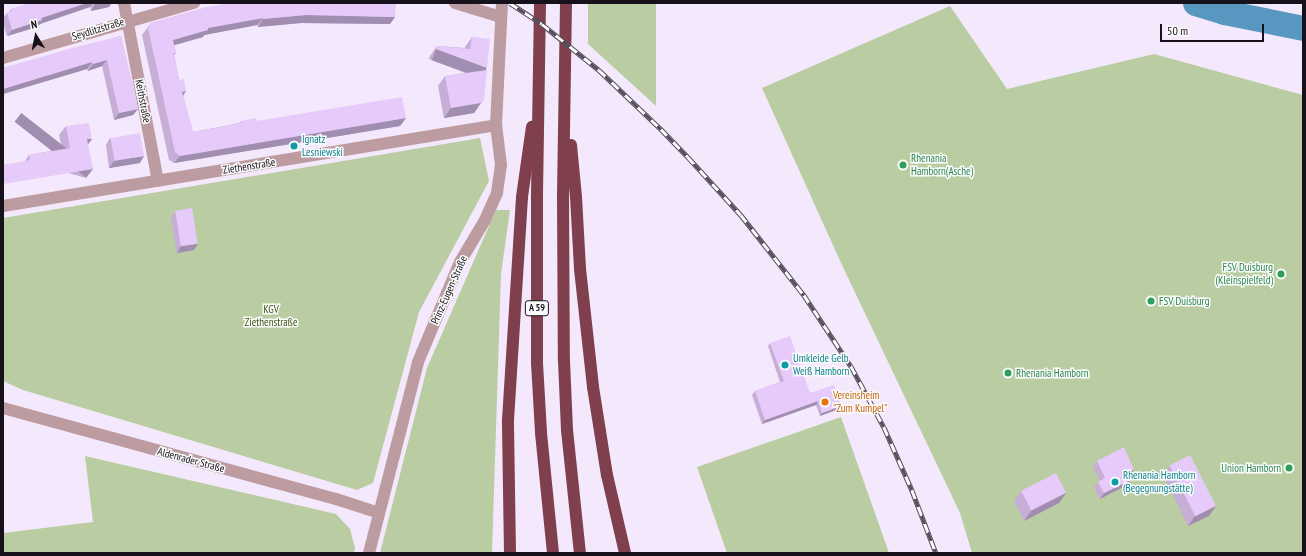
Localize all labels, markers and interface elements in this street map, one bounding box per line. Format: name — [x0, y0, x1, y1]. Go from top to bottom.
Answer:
street label: Seydlitzstraße — [70, 15, 126, 43]
north arrow — [16, 16, 56, 56]
scale bar — [1162, 16, 1266, 42]
text: N — [30, 17, 38, 32]
text: 50 m — [1167, 23, 1188, 38]
street label: Keithstraße — [132, 78, 154, 124]
place label: Ignatz Lesniewski — [302, 133, 343, 159]
marker: Ignatz Lesniewski — [289, 141, 299, 151]
place label: Rhenania Hamborn(Asche) — [911, 152, 973, 178]
street label: Ziethenstraße — [222, 155, 276, 177]
marker: Rhenania Hamborn(Asche) — [898, 160, 908, 170]
street label: Prinz-Eugen-Straße — [428, 254, 470, 326]
place label: FSV Duisburg (Kleinspielfeld) — [1216, 261, 1273, 287]
marker: FSV Duisburg (Kleinspielfeld) — [1276, 269, 1286, 279]
place label: FSV Duisburg — [1159, 294, 1210, 308]
marker: FSV Duisburg — [1146, 296, 1156, 306]
road number: A 59 — [524, 300, 550, 316]
park label: KGV Ziethenstraße — [244, 303, 298, 329]
place label: Umkleide Gelb Weiß Hamborn — [793, 352, 849, 378]
marker: Umkleide Gelb Weiß Hamborn — [780, 360, 790, 370]
place label: Rhenania Hamborn — [1016, 366, 1089, 380]
marker: Rhenania Hamborn — [1003, 368, 1013, 378]
place label: Vereinsheim "Zum Kumpel" — [833, 389, 887, 415]
marker: Vereinsheim "Zum Kumpel" — [820, 397, 830, 407]
street label: Aldenrader Straße — [156, 445, 226, 475]
place label: Union Hamborn — [1221, 461, 1281, 475]
marker: Union Hamborn — [1284, 463, 1294, 473]
place label: Rhenania Hamborn (Begegnungstätte) — [1123, 469, 1196, 495]
marker: Rhenania Hamborn (Begegnungstätte) — [1110, 477, 1120, 487]

